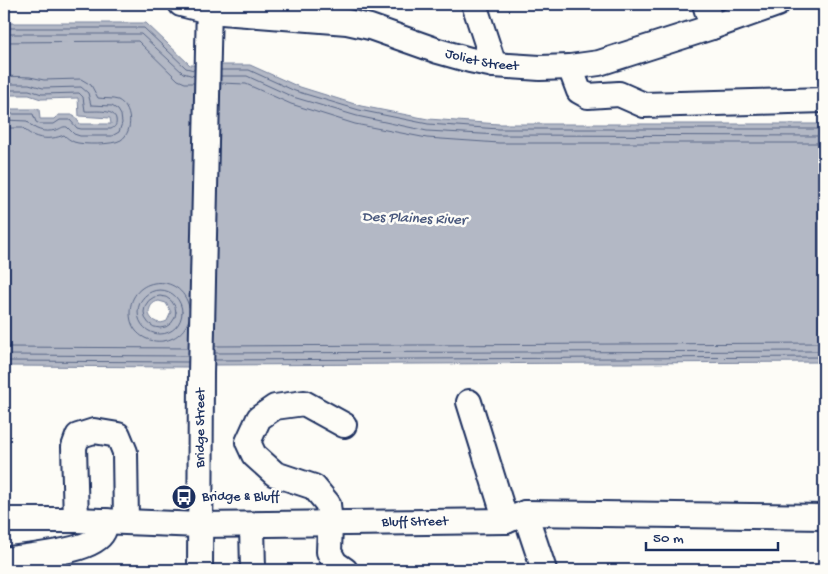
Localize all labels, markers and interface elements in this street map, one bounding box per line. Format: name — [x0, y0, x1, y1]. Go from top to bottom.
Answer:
street label: Joliet Street — [443, 45, 520, 75]
water label: Des Plaines River — [361, 208, 469, 230]
street label: Bridge Street — [192, 387, 209, 469]
bus stop icon: Bridge & Bluff — [171, 484, 197, 510]
place label: Bridge & Bluff — [201, 489, 281, 506]
street label: Bluff Street — [381, 513, 449, 531]
scale bar — [646, 519, 778, 551]
text: 50 m — [653, 530, 684, 548]

